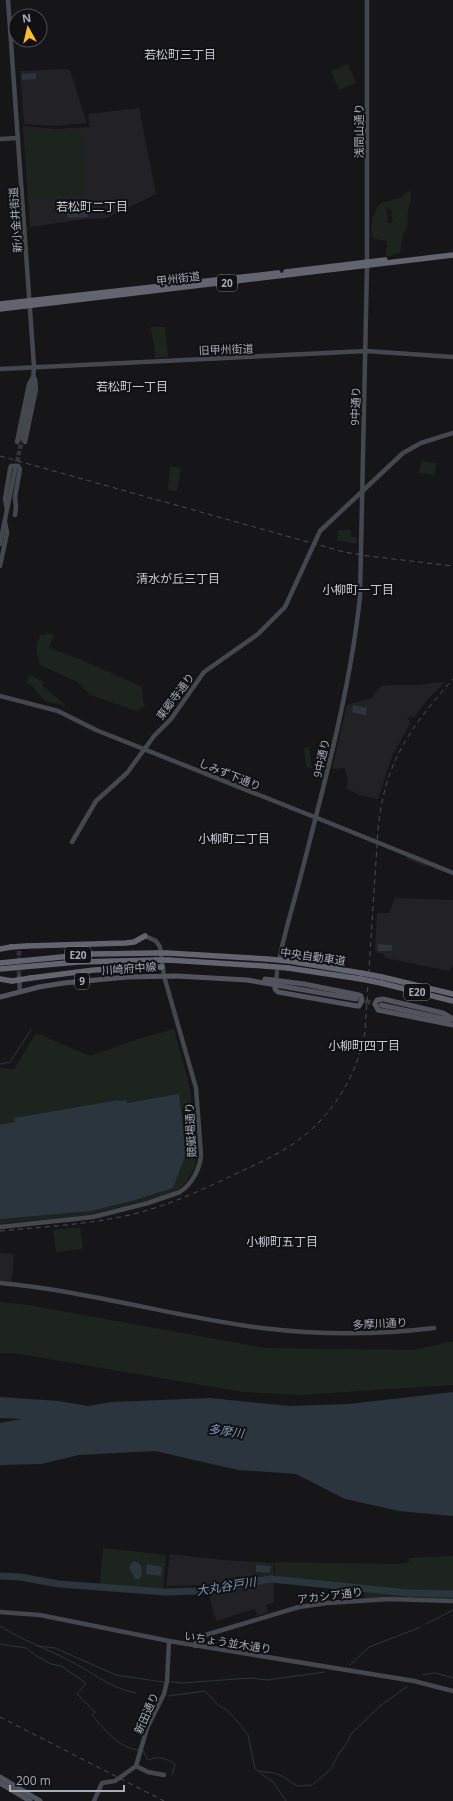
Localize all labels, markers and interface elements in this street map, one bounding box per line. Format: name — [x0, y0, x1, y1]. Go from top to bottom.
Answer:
north arrow — [8, 8, 48, 48]
text: N — [21, 10, 32, 26]
district label: 若松町三丁目 — [144, 46, 216, 63]
street label: 浅間山通り — [351, 104, 366, 159]
street label: 新小金井街道 — [5, 187, 25, 253]
district label: 若松町二丁目 — [56, 198, 128, 215]
street label: 甲州街道 — [155, 268, 201, 288]
road number: 20 — [217, 275, 237, 291]
street label: 旧甲州街道 — [198, 341, 254, 357]
district label: 若松町一丁目 — [96, 378, 168, 395]
street label: 9中通り — [347, 386, 363, 426]
district label: 清水が丘三丁目 — [136, 570, 220, 587]
district label: 小柳町一丁目 — [322, 581, 394, 598]
street label: 東郷寺通り — [152, 670, 198, 722]
street label: 9中通り — [309, 737, 333, 779]
street label: しみず下通り — [197, 755, 263, 793]
district label: 小柳町二丁目 — [198, 830, 270, 847]
street label: 中央自動車道 — [279, 944, 347, 968]
road number: E20 — [65, 947, 91, 963]
street label: 川崎府中線 — [101, 959, 157, 977]
road number: 9 — [75, 973, 89, 989]
road number: E20 — [404, 984, 430, 1000]
district label: 小柳町四丁目 — [328, 1037, 400, 1054]
street label: 競艇場通り — [181, 1102, 199, 1158]
district label: 小柳町五丁目 — [246, 1233, 318, 1250]
street label: 多摩川通り — [352, 1314, 408, 1332]
water label: 多摩川 — [207, 1420, 247, 1442]
water label: 大丸谷戸川 — [195, 1573, 259, 1599]
street label: アカシア通り — [296, 1584, 364, 1606]
street label: いちょう並木通り — [183, 1628, 273, 1656]
street label: 新田通り — [130, 1690, 162, 1736]
scale bar — [10, 1767, 124, 1793]
text: 200 m — [16, 1772, 51, 1789]

